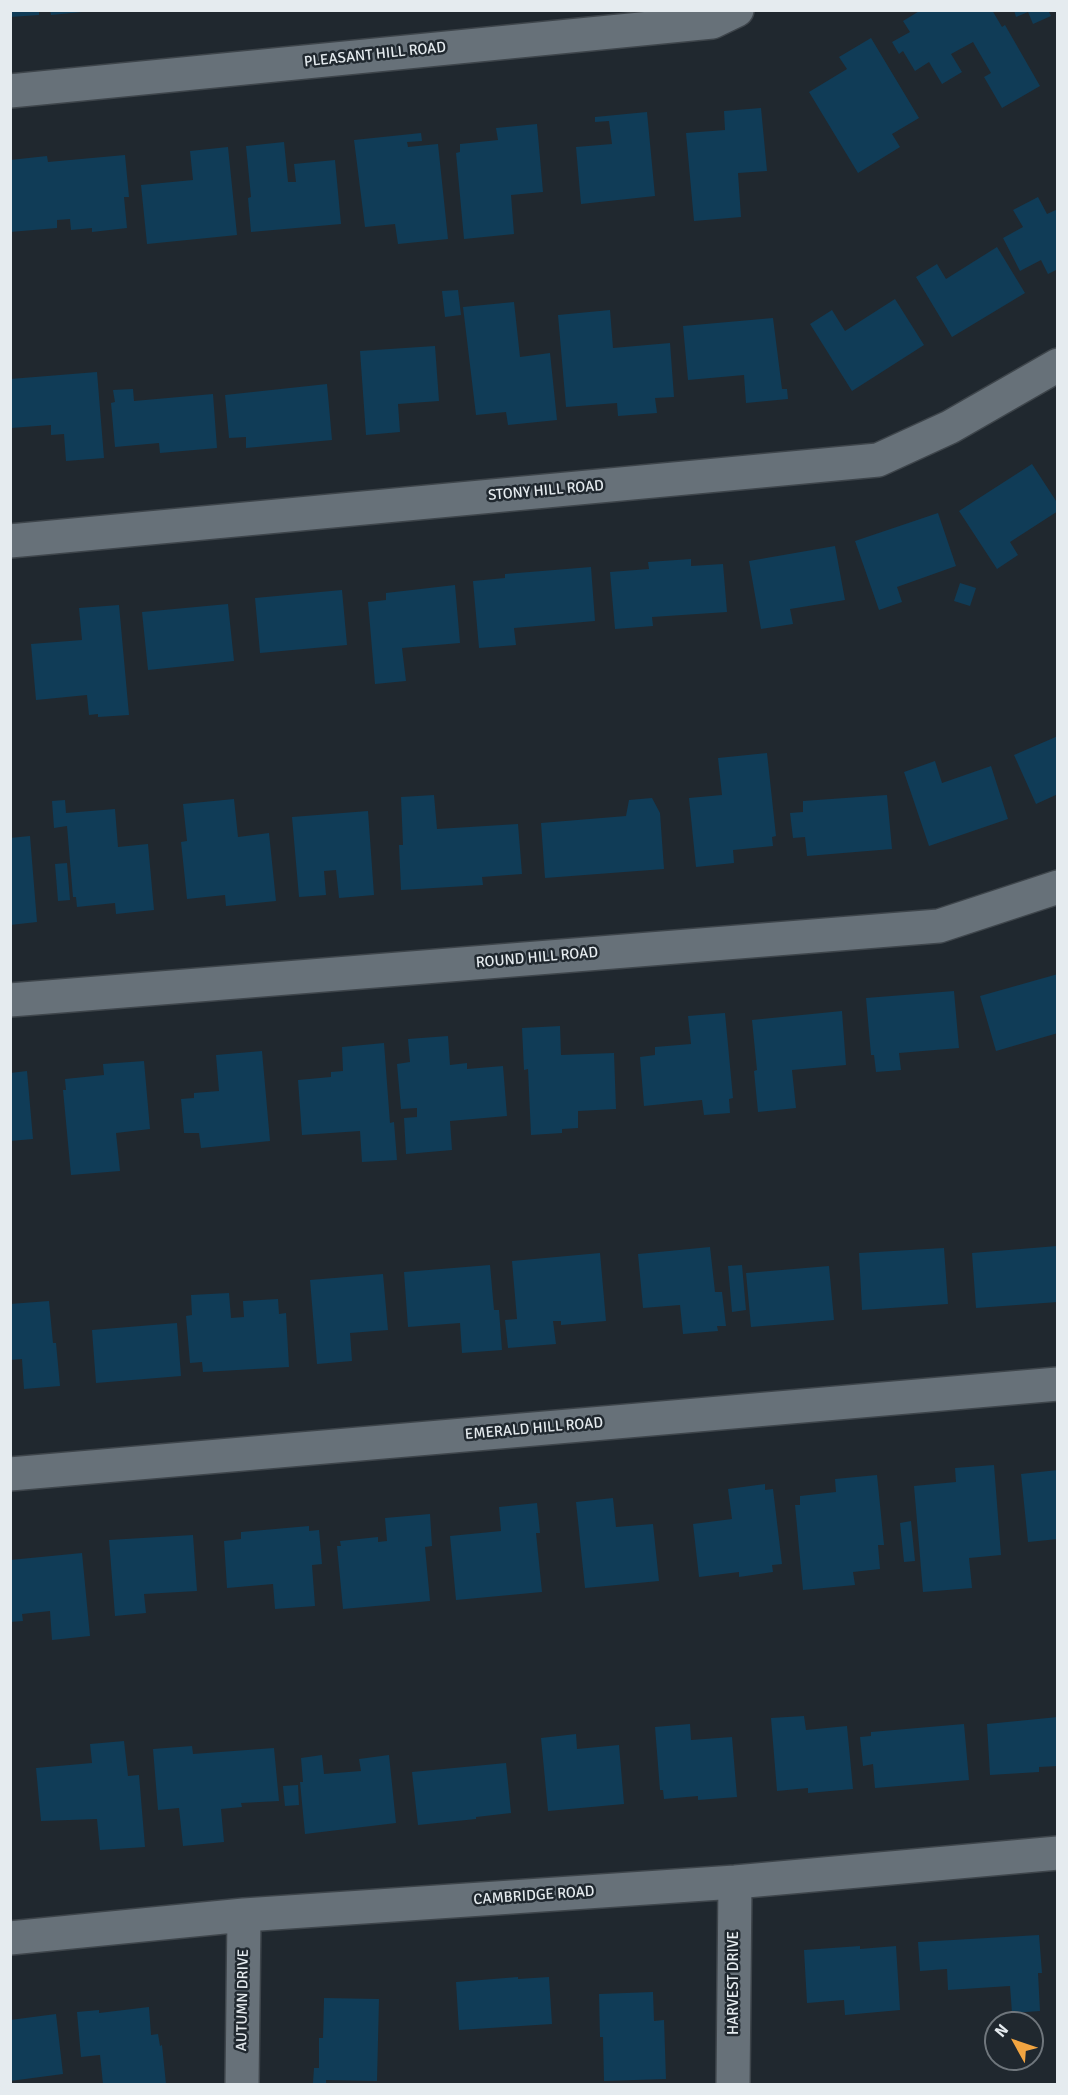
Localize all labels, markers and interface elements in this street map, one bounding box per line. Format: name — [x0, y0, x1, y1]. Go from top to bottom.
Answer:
street label: PLEASANT HILL ROAD — [303, 39, 447, 71]
street label: STONY HILL ROAD — [487, 477, 605, 505]
street label: ROUND HILL ROAD — [475, 944, 599, 972]
street label: EMERALD HILL ROAD — [464, 1414, 604, 1444]
street label: CAMBRIDGE ROAD — [473, 1883, 595, 1909]
street label: HARVEST DRIVE — [725, 1931, 743, 2035]
street label: AUTUMN DRIVE — [233, 1949, 253, 2051]
north arrow — [984, 2011, 1044, 2071]
text: N — [990, 2020, 1013, 2041]

